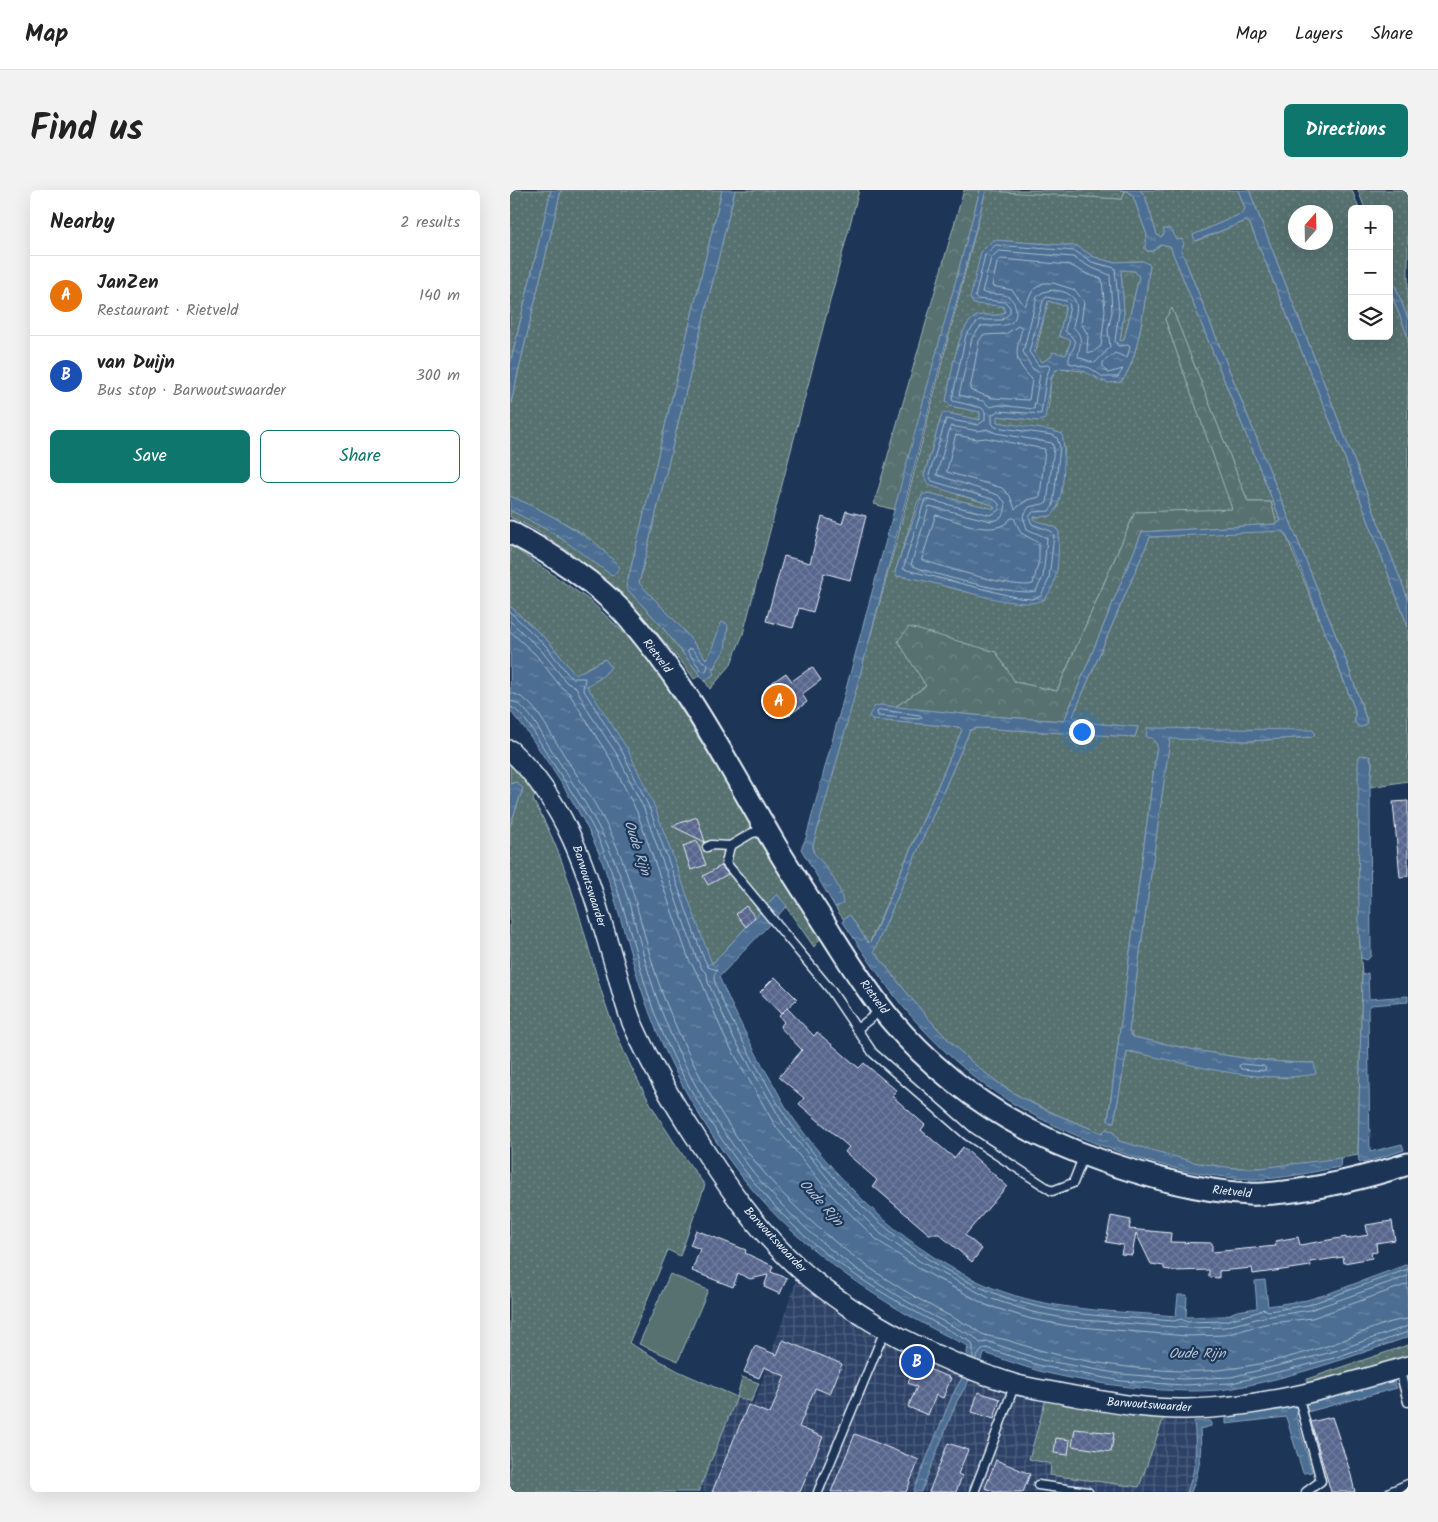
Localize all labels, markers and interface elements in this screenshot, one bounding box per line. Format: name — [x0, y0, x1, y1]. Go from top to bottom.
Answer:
text: Map — [25, 15, 68, 54]
text: Map — [1236, 20, 1267, 49]
text: Layers — [1295, 20, 1343, 49]
text: Share — [1371, 20, 1413, 49]
text: Find us — [30, 102, 143, 158]
button: Directions — [1284, 104, 1408, 157]
north arrow — [1288, 205, 1333, 250]
map controls — [1348, 205, 1393, 340]
button: + — [1348, 205, 1393, 250]
text: Nearby — [50, 206, 115, 239]
text: 2 results — [400, 210, 460, 235]
button: − — [1348, 250, 1393, 295]
text: JanZen — [97, 268, 159, 298]
text: A — [61, 283, 71, 308]
text: 140 m — [419, 283, 460, 308]
button: layers — [1348, 295, 1393, 340]
text: Restaurant · Rietveld — [97, 298, 238, 323]
text: van Duijn — [97, 348, 175, 378]
text: B — [61, 363, 71, 388]
text: 300 m — [416, 363, 460, 388]
text: Bus stop · Barwoutswaarder — [97, 378, 286, 403]
button: Save — [50, 430, 250, 483]
button: Share — [260, 430, 460, 483]
street label: Rietveld — [638, 635, 677, 678]
pin: A — [763, 682, 795, 720]
your location — [1069, 719, 1095, 745]
water label: Oude Rijn — [618, 818, 657, 880]
street label: Barwoutswaarder — [567, 843, 611, 930]
street label: Rietveld — [855, 976, 894, 1019]
water label: Oude Rijn — [794, 1175, 849, 1233]
street label: Rietveld — [1211, 1180, 1254, 1204]
street label: Barwoutswaarder — [739, 1202, 812, 1278]
pin: B — [901, 1343, 933, 1381]
water label: Oude Rijn — [1169, 1343, 1227, 1365]
street label: Barwoutswaarder — [1106, 1393, 1193, 1418]

